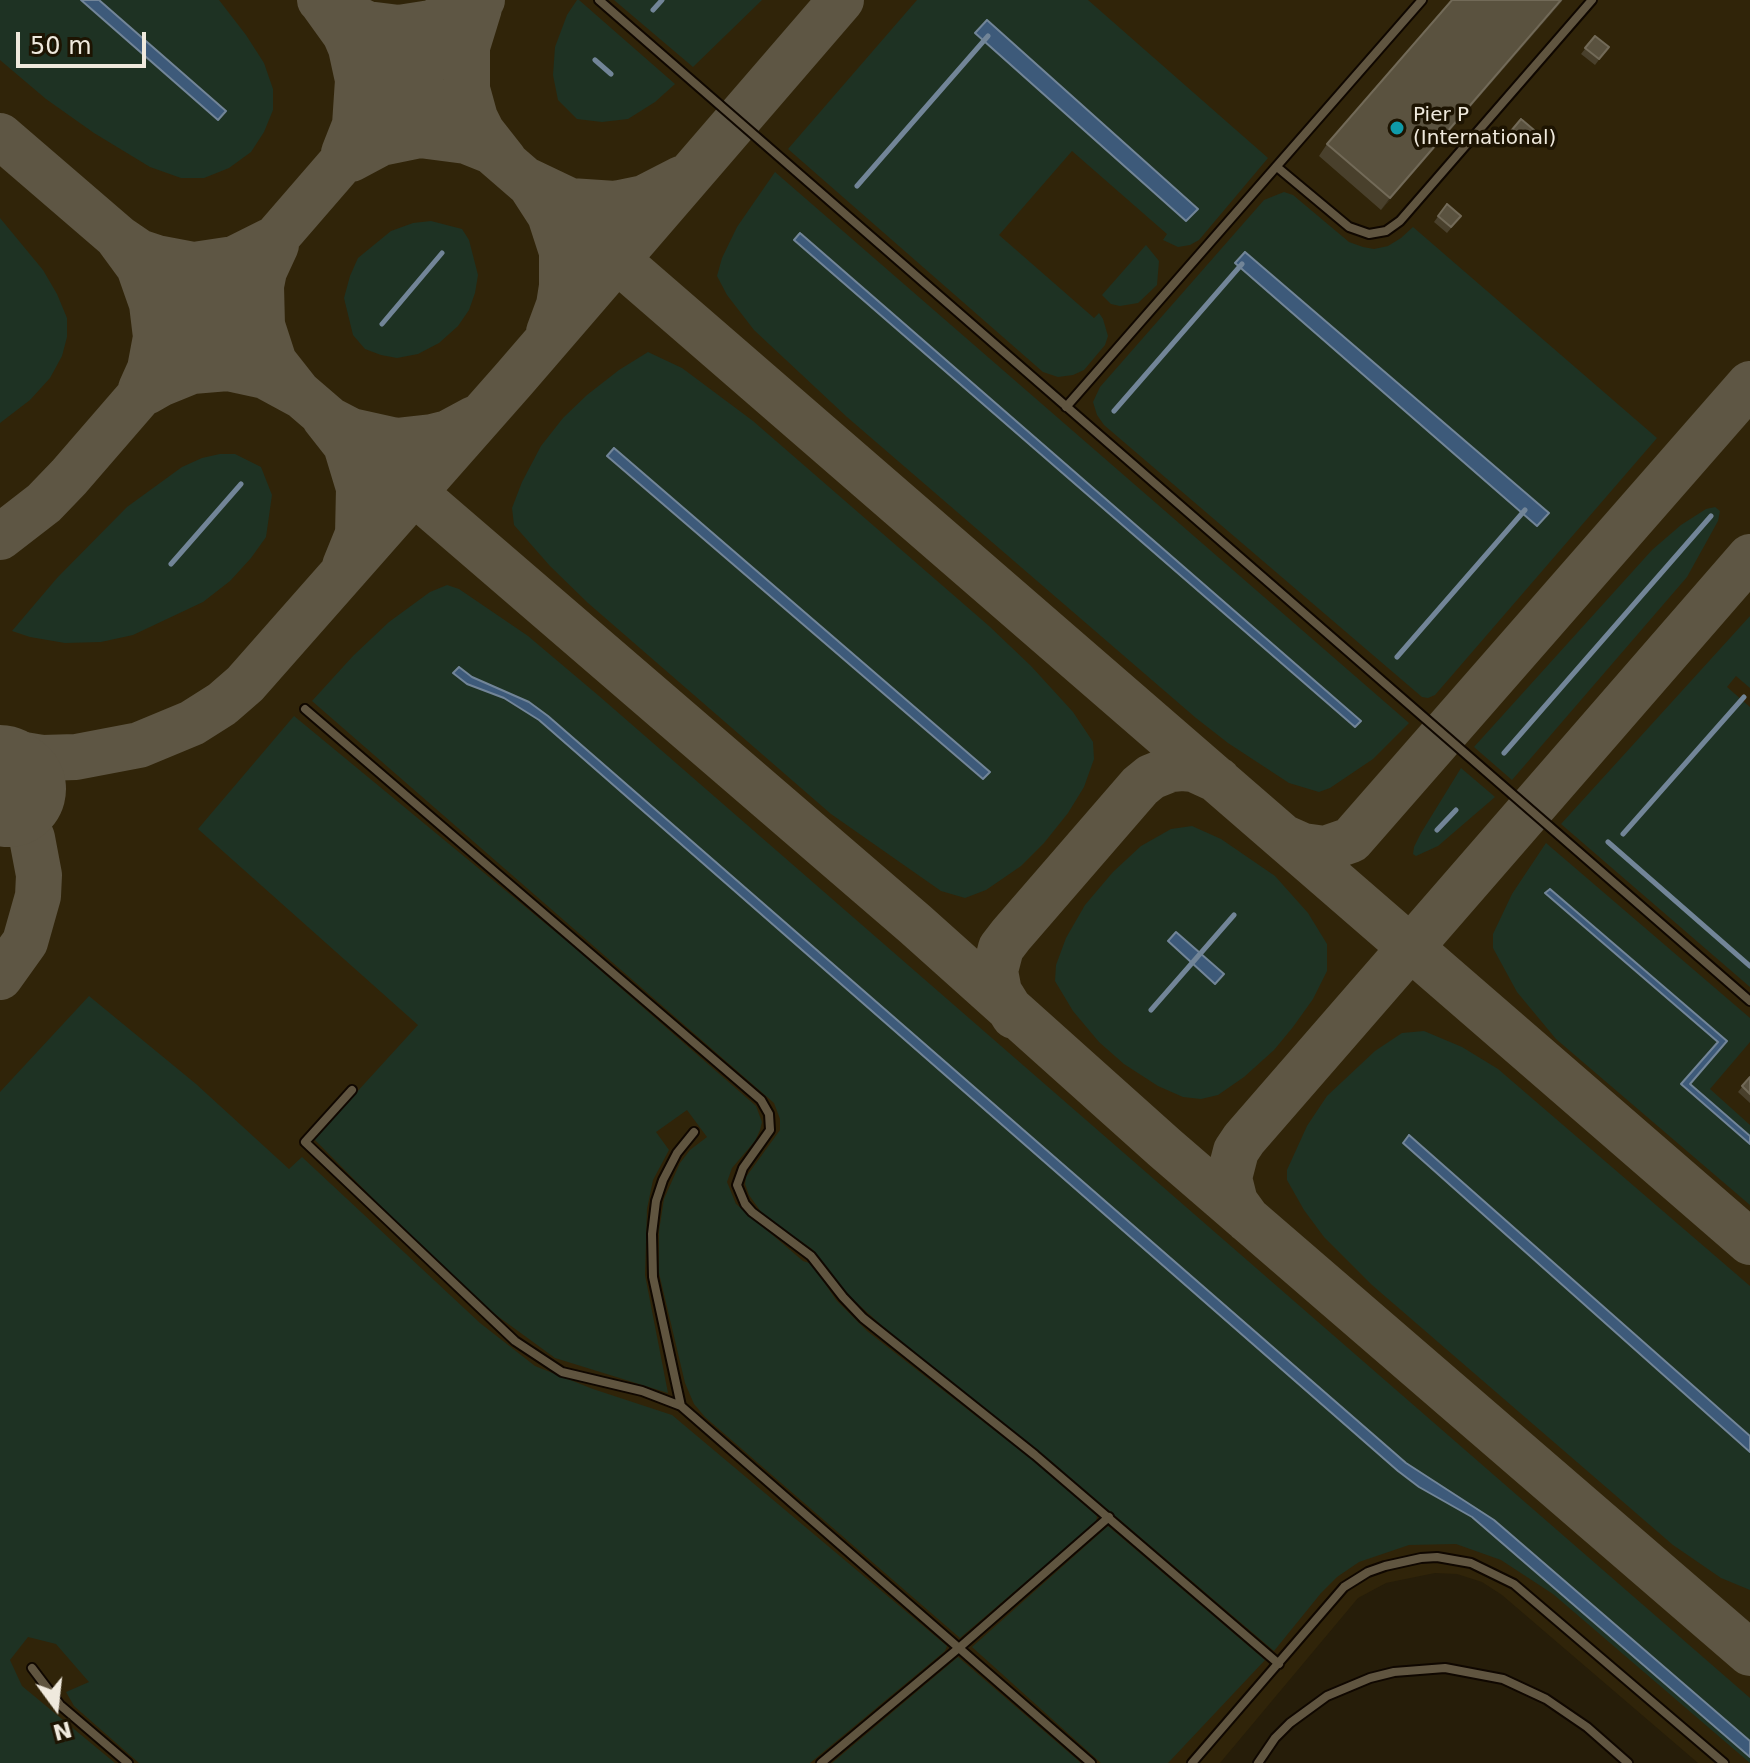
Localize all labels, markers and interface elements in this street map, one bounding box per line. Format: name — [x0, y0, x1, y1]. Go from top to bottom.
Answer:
scale bar — [20, 16, 150, 66]
text: 50 m — [30, 32, 92, 60]
place label: Pier P (International) — [1413, 104, 1556, 151]
marker: Pier P (International) — [1388, 119, 1406, 137]
north arrow — [16, 1667, 96, 1747]
text: N — [50, 1716, 74, 1745]

